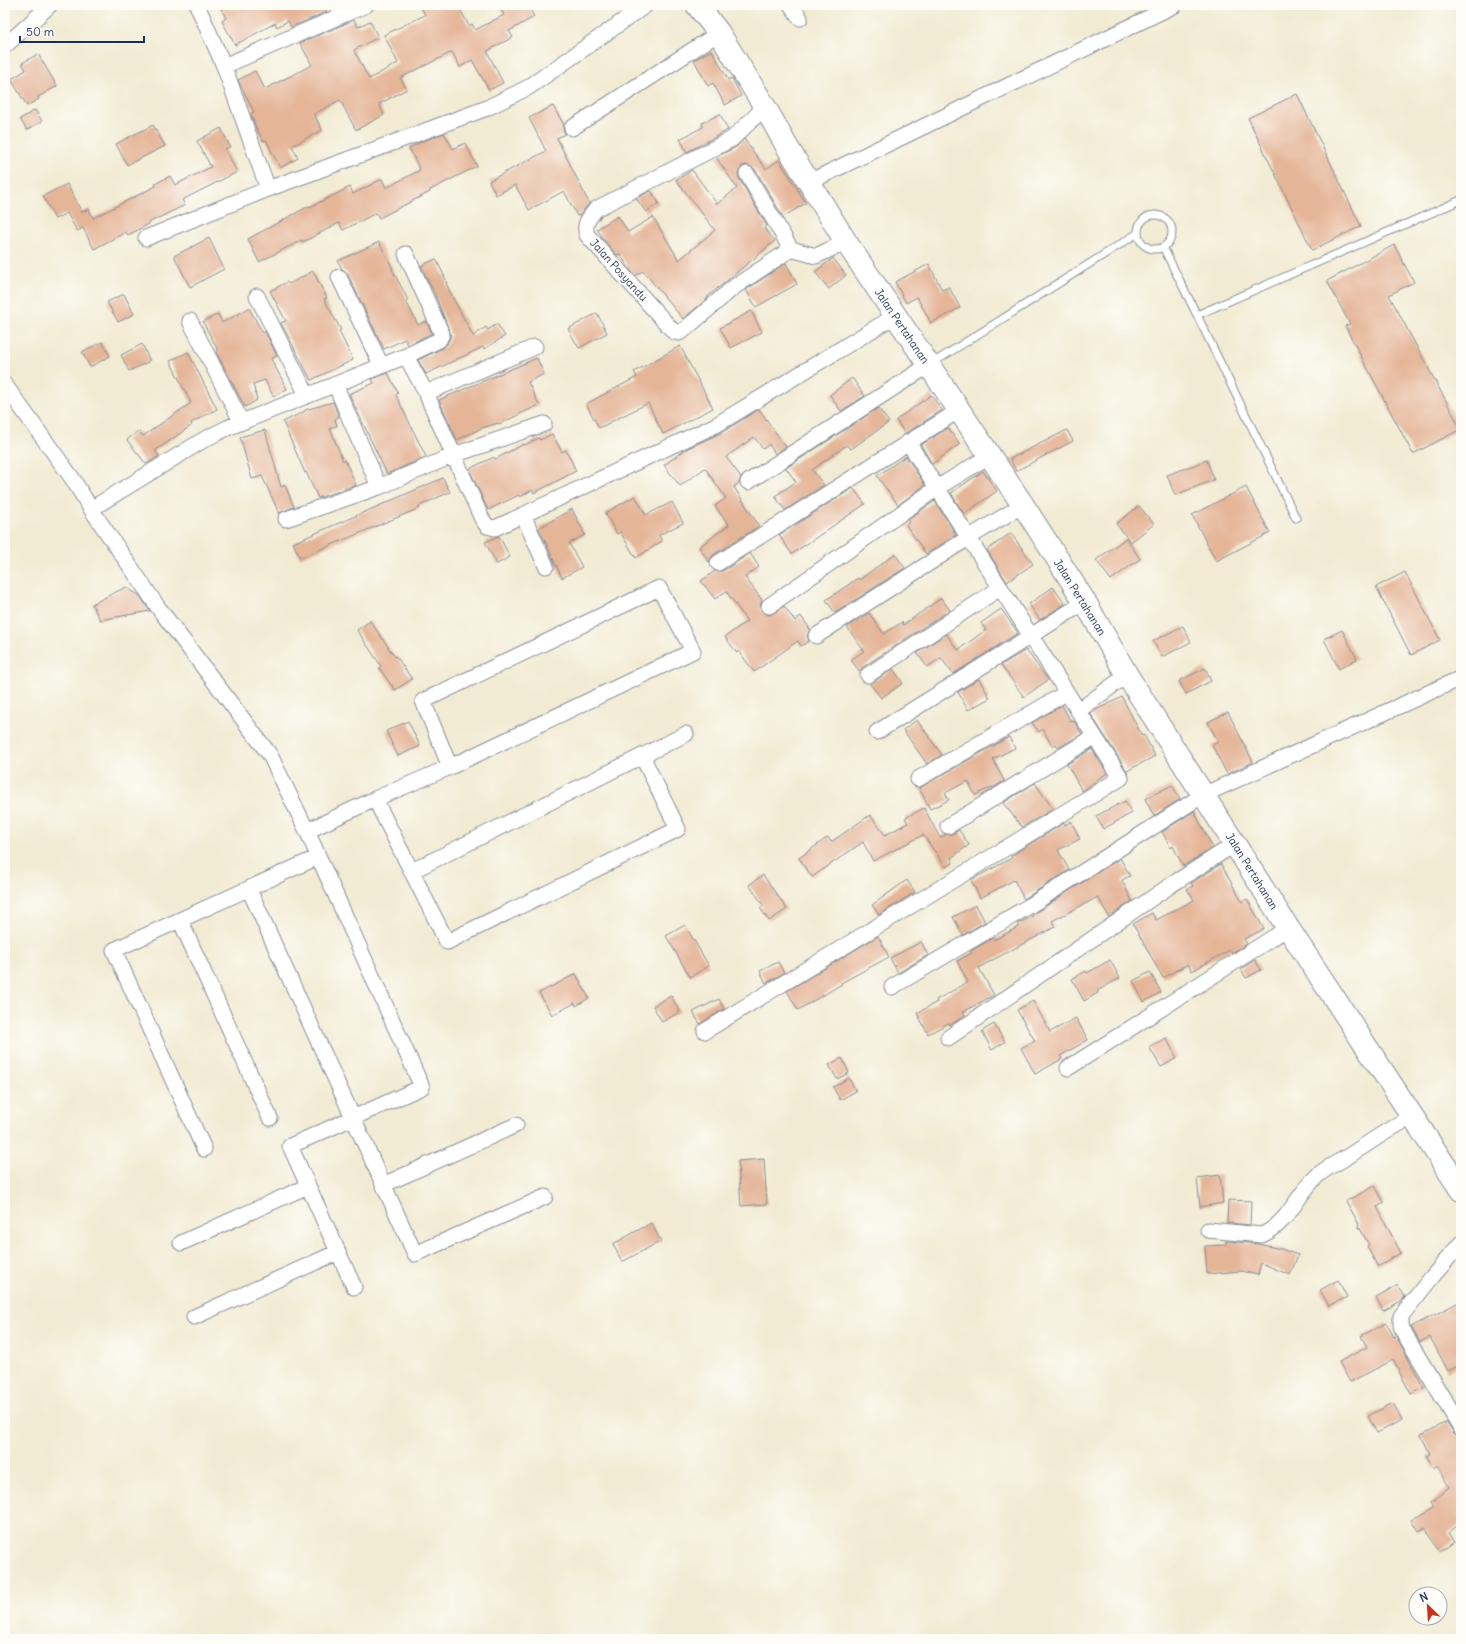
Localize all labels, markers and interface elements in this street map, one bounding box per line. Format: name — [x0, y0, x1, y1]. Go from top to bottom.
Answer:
scale bar — [20, 18, 144, 44]
text: 50 m — [26, 24, 55, 39]
street label: Jalan Posyandu — [587, 236, 651, 304]
street label: Jalan Pertahanan — [872, 286, 932, 366]
street label: Jalan Pertahanan — [1051, 556, 1109, 638]
street label: Jalan Pertahanan — [1223, 830, 1281, 912]
north arrow — [1408, 1586, 1448, 1626]
text: N — [1417, 1589, 1430, 1605]

